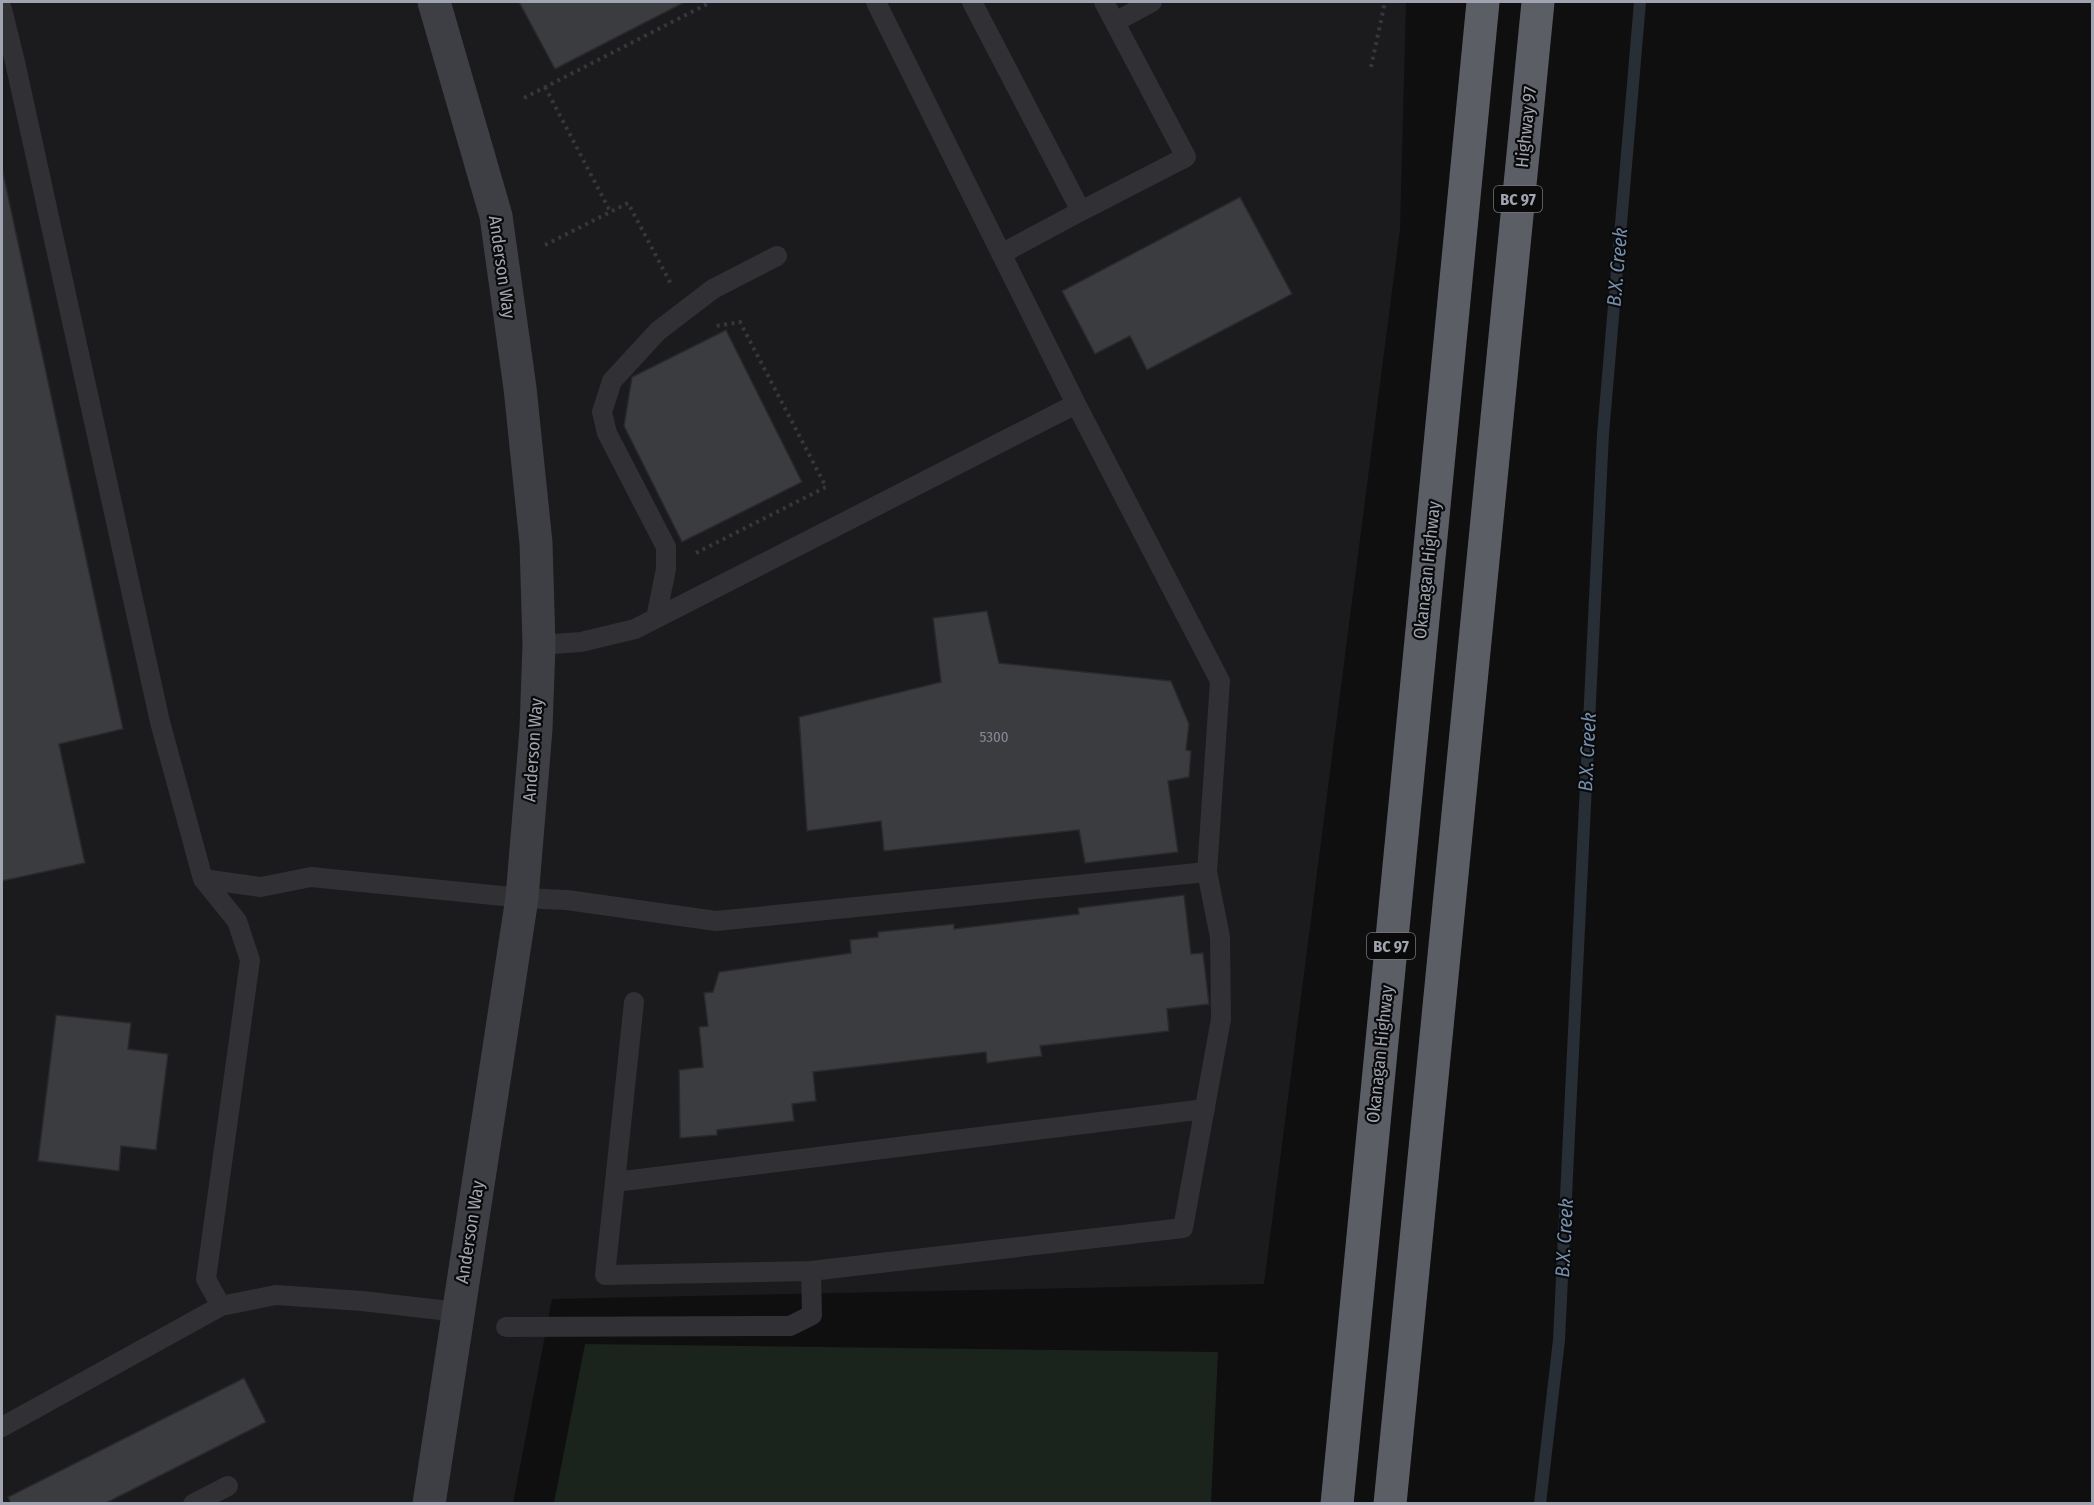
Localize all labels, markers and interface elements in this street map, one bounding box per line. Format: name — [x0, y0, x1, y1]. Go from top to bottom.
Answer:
street label: Highway 97 — [1511, 85, 1541, 169]
road number: BC 97 — [1494, 186, 1542, 212]
street label: Anderson Way — [484, 214, 520, 320]
water label: B.X. Creek — [1602, 227, 1632, 307]
street label: Okanagan Highway — [1409, 500, 1445, 640]
street label: Anderson Way — [518, 697, 548, 803]
water label: B.X. Creek — [1573, 712, 1601, 792]
house number: 5300 — [979, 728, 1009, 746]
road number: BC 97 — [1367, 933, 1415, 959]
street label: Okanagan Highway — [1362, 984, 1398, 1124]
street label: Anderson Way — [451, 1179, 489, 1285]
water label: B.X. Creek — [1550, 1198, 1578, 1278]

